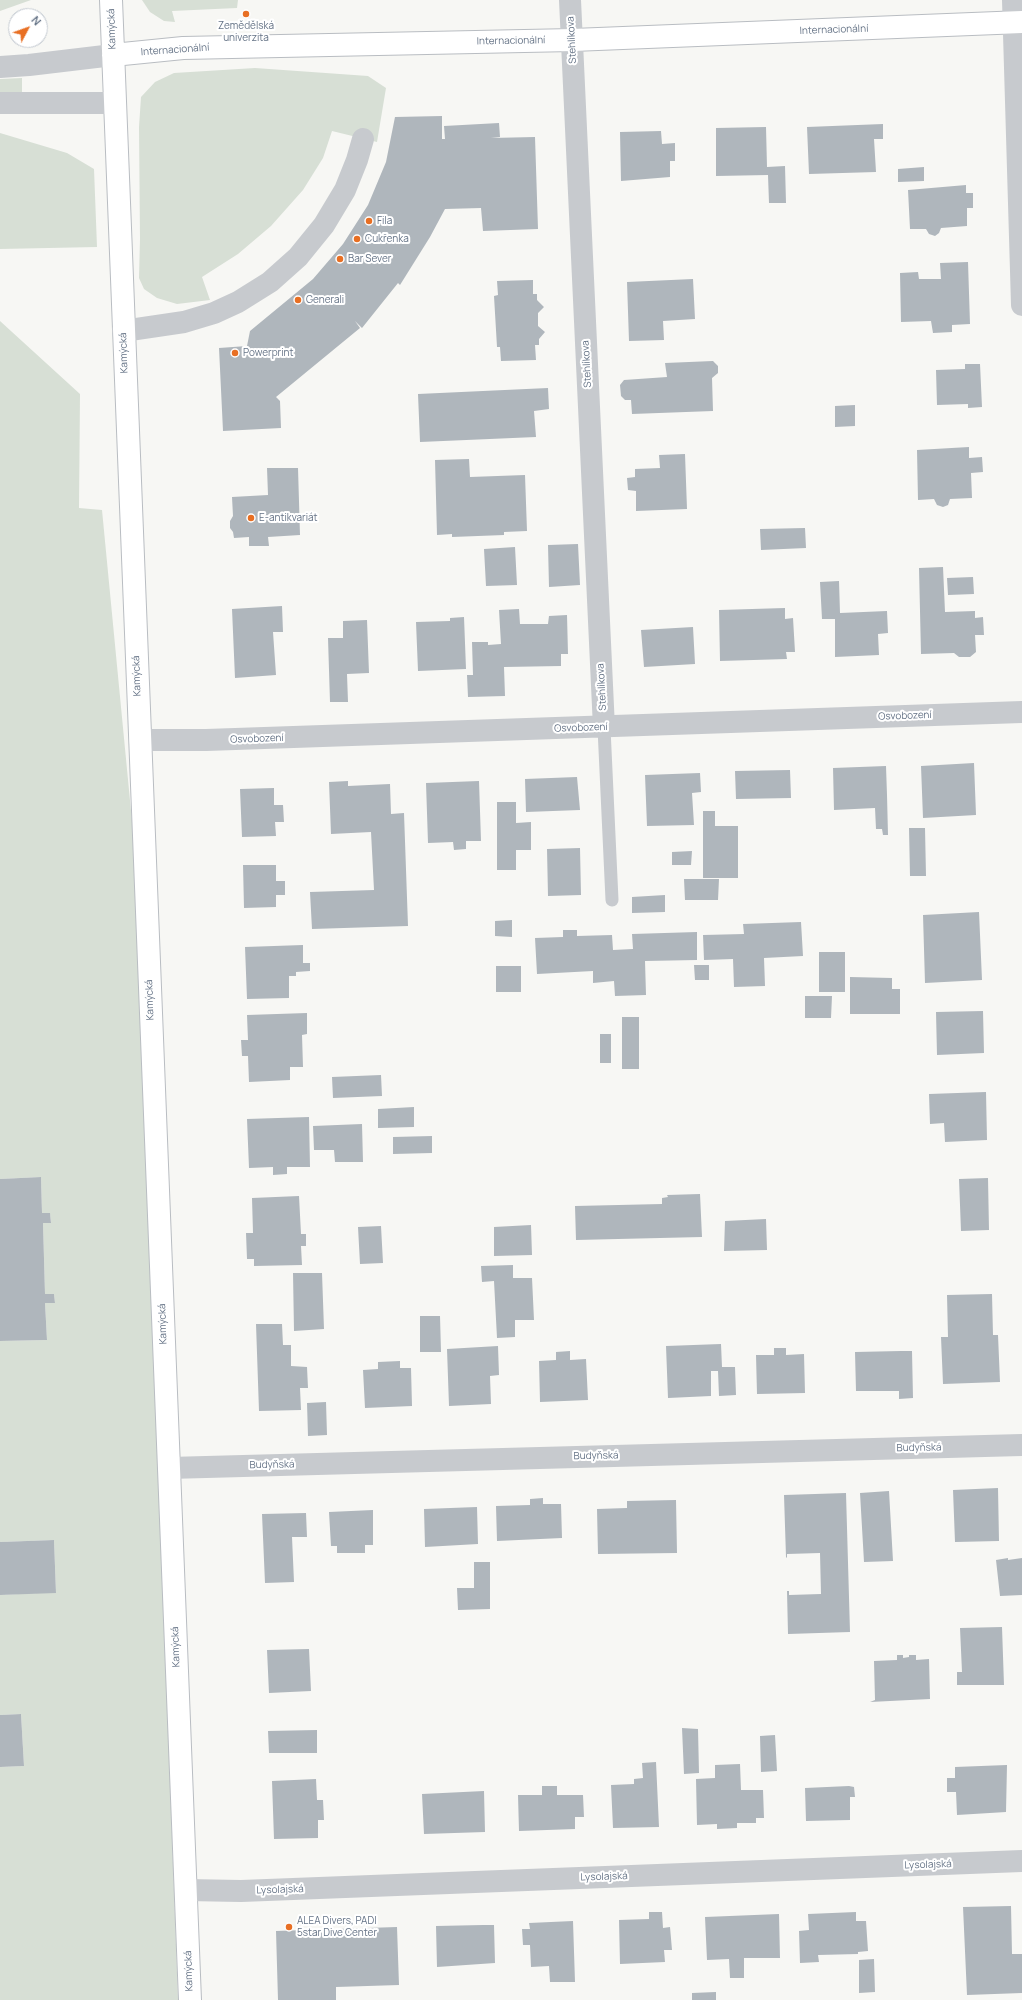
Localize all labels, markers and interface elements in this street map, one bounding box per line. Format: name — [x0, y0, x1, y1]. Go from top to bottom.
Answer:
north arrow — [8, 8, 48, 48]
street label: Kamýcká — [105, 8, 119, 50]
marker: Zemědělská univerzita — [241, 9, 251, 19]
text: N — [28, 13, 45, 28]
street label: Stehlíkova — [565, 16, 579, 64]
place label: Zemědělská univerzita — [218, 20, 274, 44]
street label: Internacionální — [799, 23, 869, 37]
street label: Internacionální — [477, 34, 545, 48]
street label: Internacionální — [140, 42, 210, 58]
place label: Fila — [377, 215, 392, 227]
marker: Fila — [364, 216, 374, 226]
place label: Cukřenka — [365, 233, 409, 245]
marker: Cukřenka — [352, 234, 362, 244]
place label: Bar Sever — [348, 253, 391, 265]
marker: Bar Sever — [335, 254, 345, 264]
place label: Generali — [306, 294, 344, 306]
marker: Generali — [293, 295, 303, 305]
street label: Kamýcká — [117, 332, 131, 374]
street label: Stehlíkova — [580, 340, 594, 388]
place label: Powerprint — [243, 347, 293, 359]
marker: Powerprint — [230, 348, 240, 358]
place label: E-antikvariát — [259, 512, 318, 524]
marker: E-antikvariát — [246, 513, 256, 523]
street label: Kamýcká — [130, 655, 144, 697]
street label: Stehlíkova — [595, 663, 609, 711]
street label: Osvobození — [878, 709, 932, 723]
street label: Osvobození — [554, 721, 608, 735]
street label: Osvobození — [230, 732, 284, 746]
street label: Kamýcká — [143, 979, 157, 1021]
street label: Kamýcká — [156, 1303, 170, 1345]
street label: Budyňská — [896, 1442, 942, 1454]
street label: Budyňská — [573, 1450, 619, 1462]
street label: Budyňská — [249, 1459, 295, 1471]
street label: Kamýcká — [169, 1626, 183, 1668]
street label: Lysolajská — [904, 1858, 952, 1872]
street label: Lysolajská — [580, 1870, 628, 1884]
street label: Lysolajská — [256, 1883, 304, 1897]
place label: ALEA Divers, PADI 5star Dive Center — [297, 1915, 377, 1938]
marker: ALEA Divers, PADI 5star Dive Center — [284, 1922, 294, 1932]
street label: Kamýcká — [182, 1950, 196, 1992]

